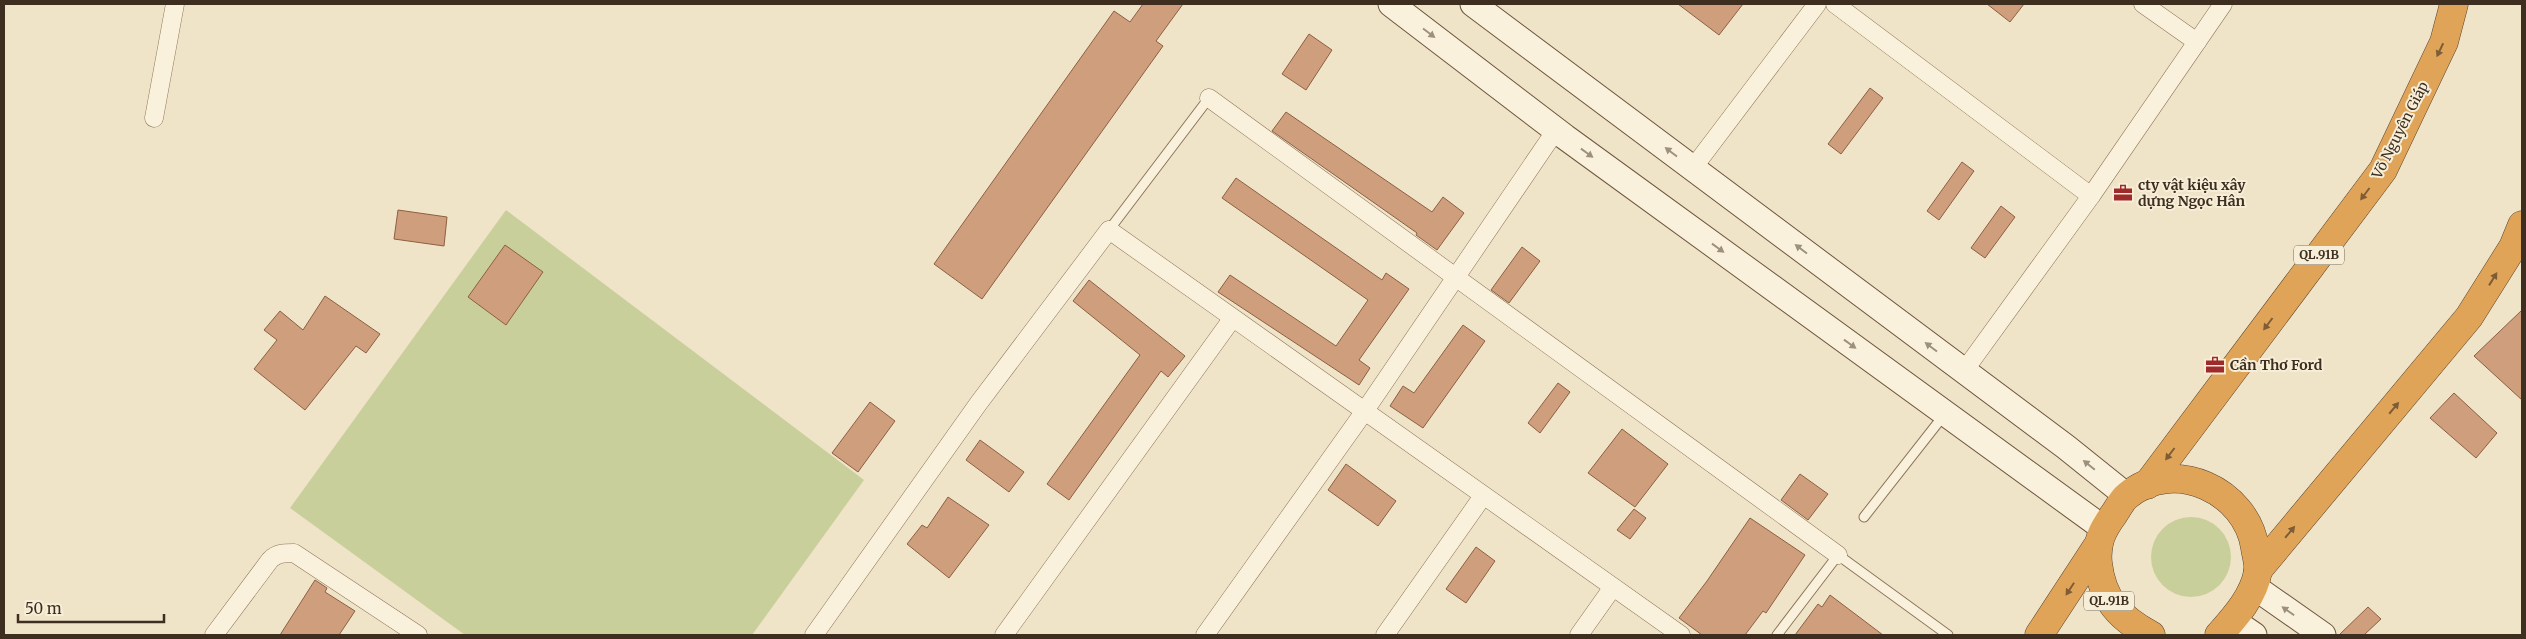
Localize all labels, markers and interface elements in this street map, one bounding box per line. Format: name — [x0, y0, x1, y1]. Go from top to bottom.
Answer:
one-way arrow — [1422, 28, 1435, 39]
one-way arrow — [2436, 43, 2444, 57]
street label: Võ Nguyên Giáp — [2367, 78, 2432, 182]
one-way arrow — [1664, 147, 1678, 157]
one-way arrow — [1580, 148, 1594, 158]
place label: cty vật kiệu xây dựng Ngọc Hân — [2138, 176, 2246, 210]
office icon: cty vật kiệu xây dựng Ngọc Hân — [2112, 182, 2134, 204]
one-way arrow — [2360, 187, 2370, 201]
one-way arrow — [1711, 243, 1725, 253]
one-way arrow — [1794, 244, 1808, 254]
road number: QL.91B — [2294, 246, 2344, 264]
one-way arrow — [2488, 273, 2497, 286]
one-way arrow — [2262, 317, 2273, 330]
one-way arrow — [1843, 339, 1857, 349]
one-way arrow — [1925, 341, 1938, 352]
office icon: Cần Thơ Ford — [2204, 354, 2226, 376]
place label: Cần Thơ Ford — [2230, 356, 2323, 374]
one-way arrow — [2388, 401, 2399, 414]
one-way arrow — [2165, 447, 2175, 461]
one-way arrow — [2083, 460, 2096, 471]
one-way arrow — [2284, 526, 2295, 539]
one-way arrow — [2065, 582, 2074, 596]
scale bar — [18, 592, 164, 624]
road number: QL.91B — [2084, 592, 2134, 610]
text: 50 m — [25, 599, 62, 618]
one-way arrow — [2281, 606, 2295, 616]

